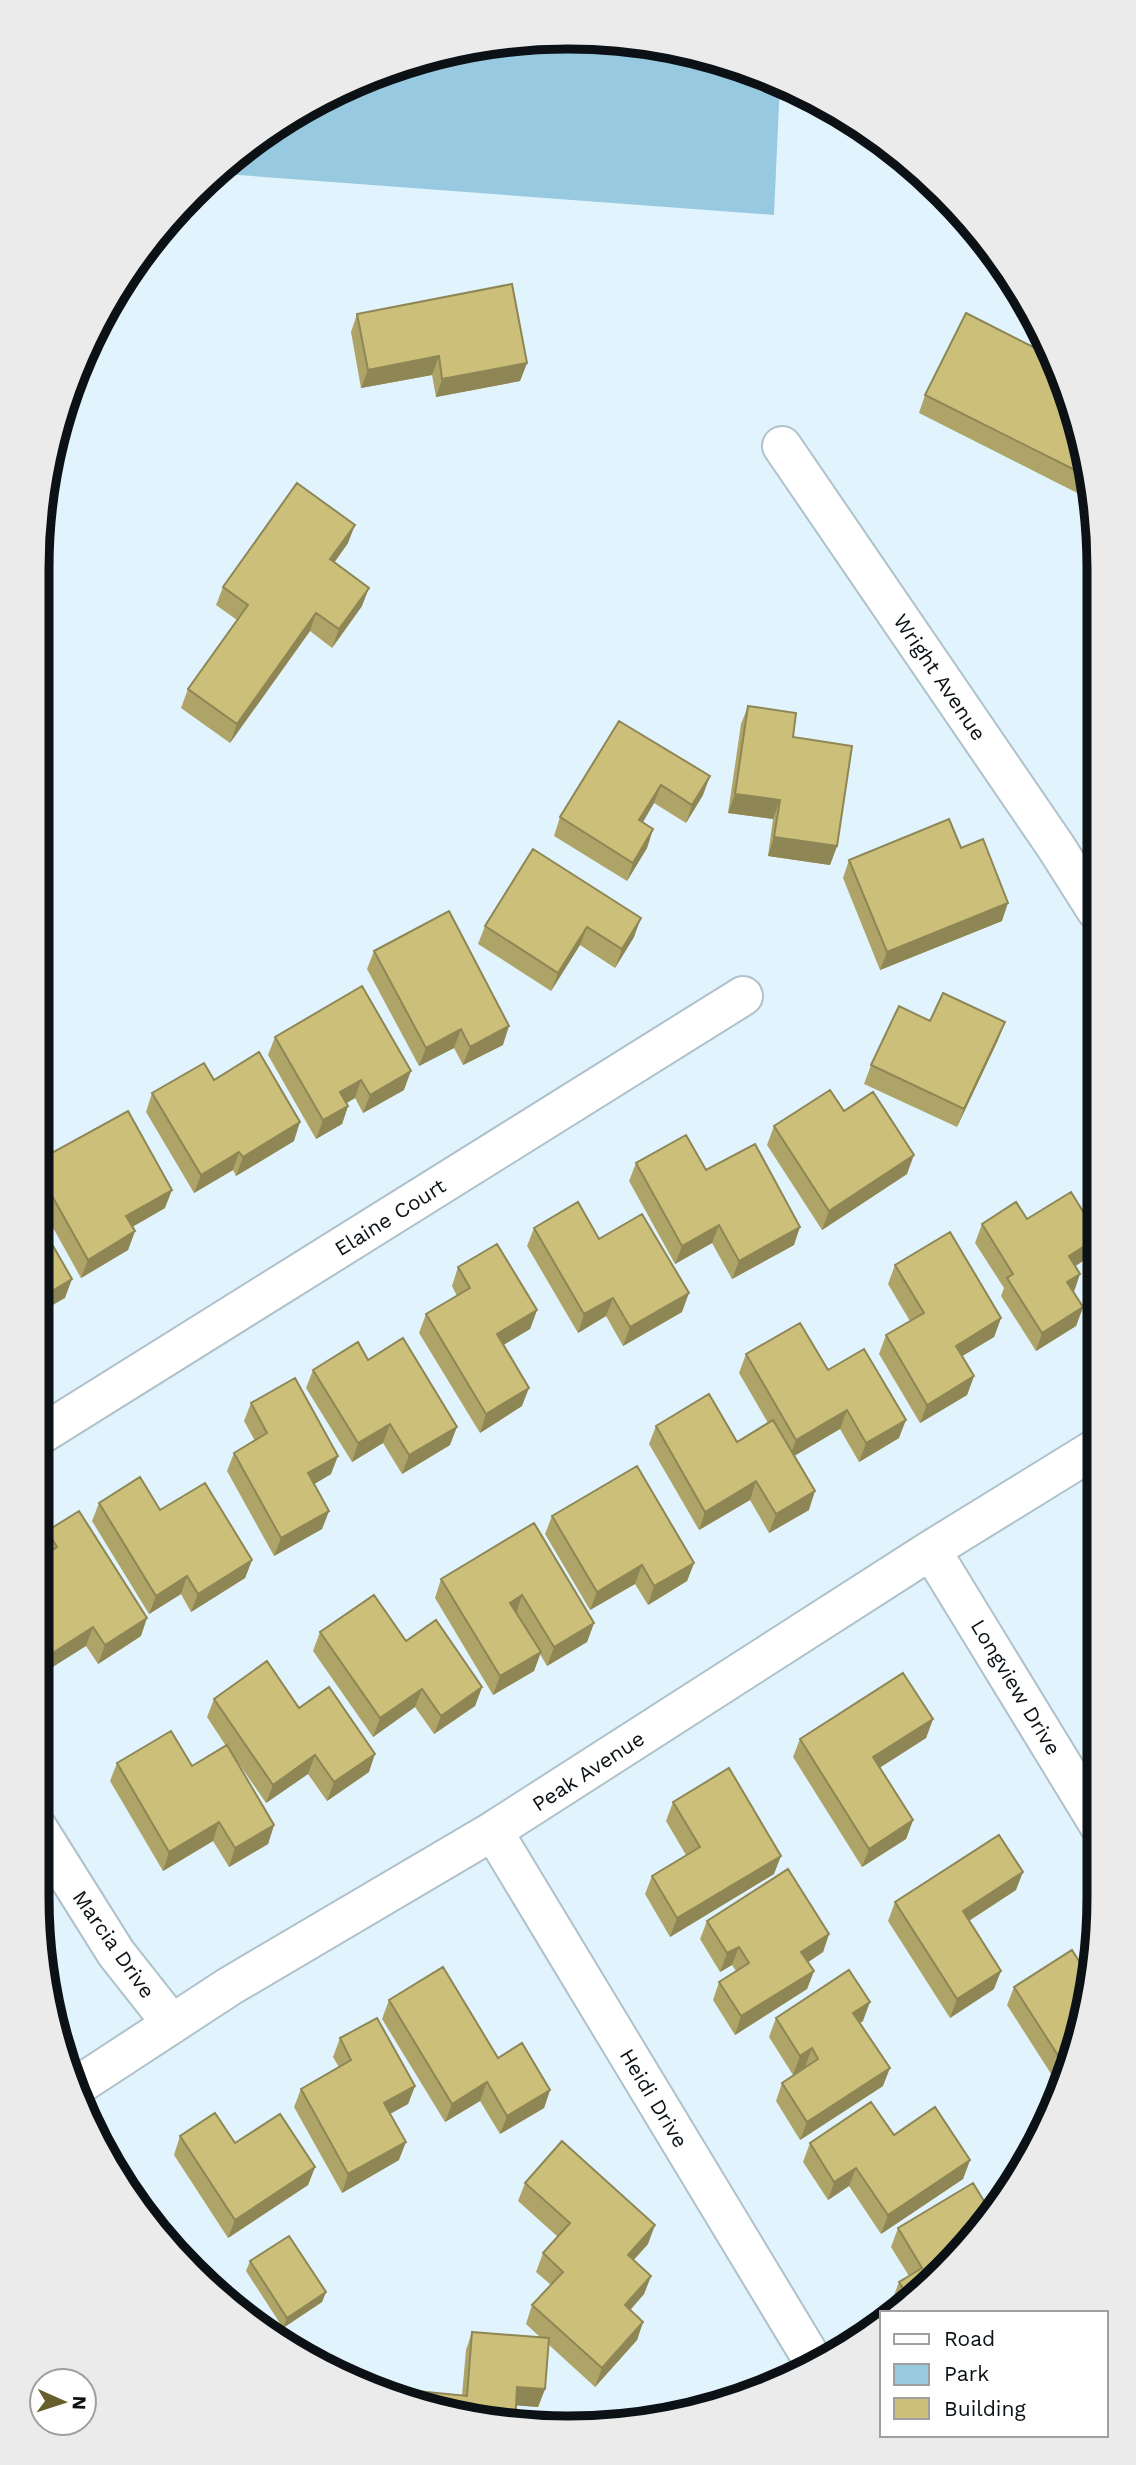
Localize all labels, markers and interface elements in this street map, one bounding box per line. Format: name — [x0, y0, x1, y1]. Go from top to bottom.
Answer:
street label: Wright Avenue — [888, 609, 992, 745]
street label: Elaine Court — [330, 1173, 450, 1261]
street label: Longview Drive — [966, 1615, 1066, 1759]
street label: Peak Avenue — [527, 1725, 649, 1817]
street label: Marcia Drive — [68, 1885, 160, 2003]
street label: Heidi Drive — [615, 2044, 693, 2152]
legend — [880, 2311, 1108, 2437]
text: Road — [944, 2326, 995, 2351]
text: Park — [944, 2361, 989, 2386]
north arrow — [28, 2367, 98, 2437]
text: N — [68, 2395, 91, 2411]
text: Building — [944, 2396, 1026, 2421]

